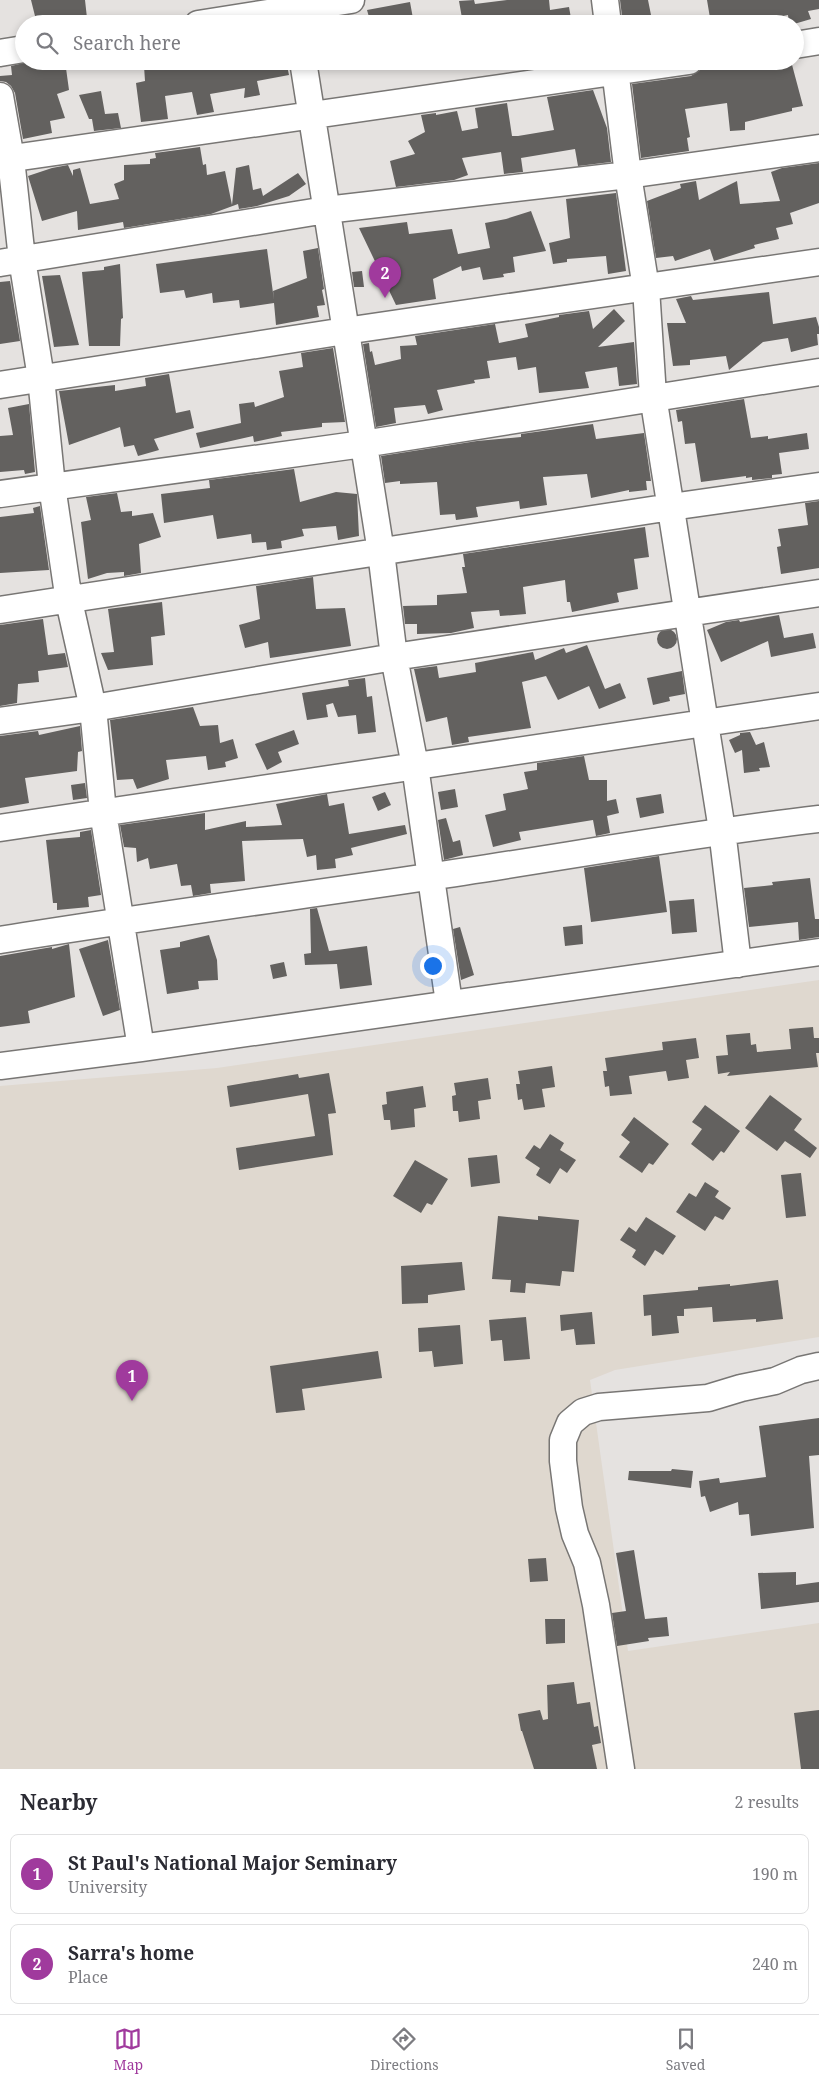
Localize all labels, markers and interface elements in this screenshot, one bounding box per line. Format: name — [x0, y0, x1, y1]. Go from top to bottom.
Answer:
search box — [15, 15, 804, 70]
icon: search — [33, 29, 61, 57]
text: Search here — [73, 30, 181, 56]
pin: 2 — [369, 257, 401, 298]
your location — [420, 953, 446, 979]
pin: 1 — [116, 1360, 148, 1401]
text: Nearby — [20, 1788, 98, 1816]
text: 2 results — [735, 1791, 799, 1813]
text: St Paul's National Major Seminary — [68, 1850, 397, 1876]
text: 1 — [32, 1863, 42, 1885]
text: 190 m — [752, 1863, 798, 1885]
text: University — [68, 1876, 147, 1898]
text: Sarra's home — [68, 1940, 194, 1966]
text: 2 — [32, 1953, 42, 1975]
text: 240 m — [752, 1953, 798, 1975]
text: Place — [68, 1966, 108, 1988]
tab: Map — [114, 2025, 143, 2074]
tab: Directions — [370, 2025, 439, 2074]
tab: Saved — [666, 2025, 705, 2074]

